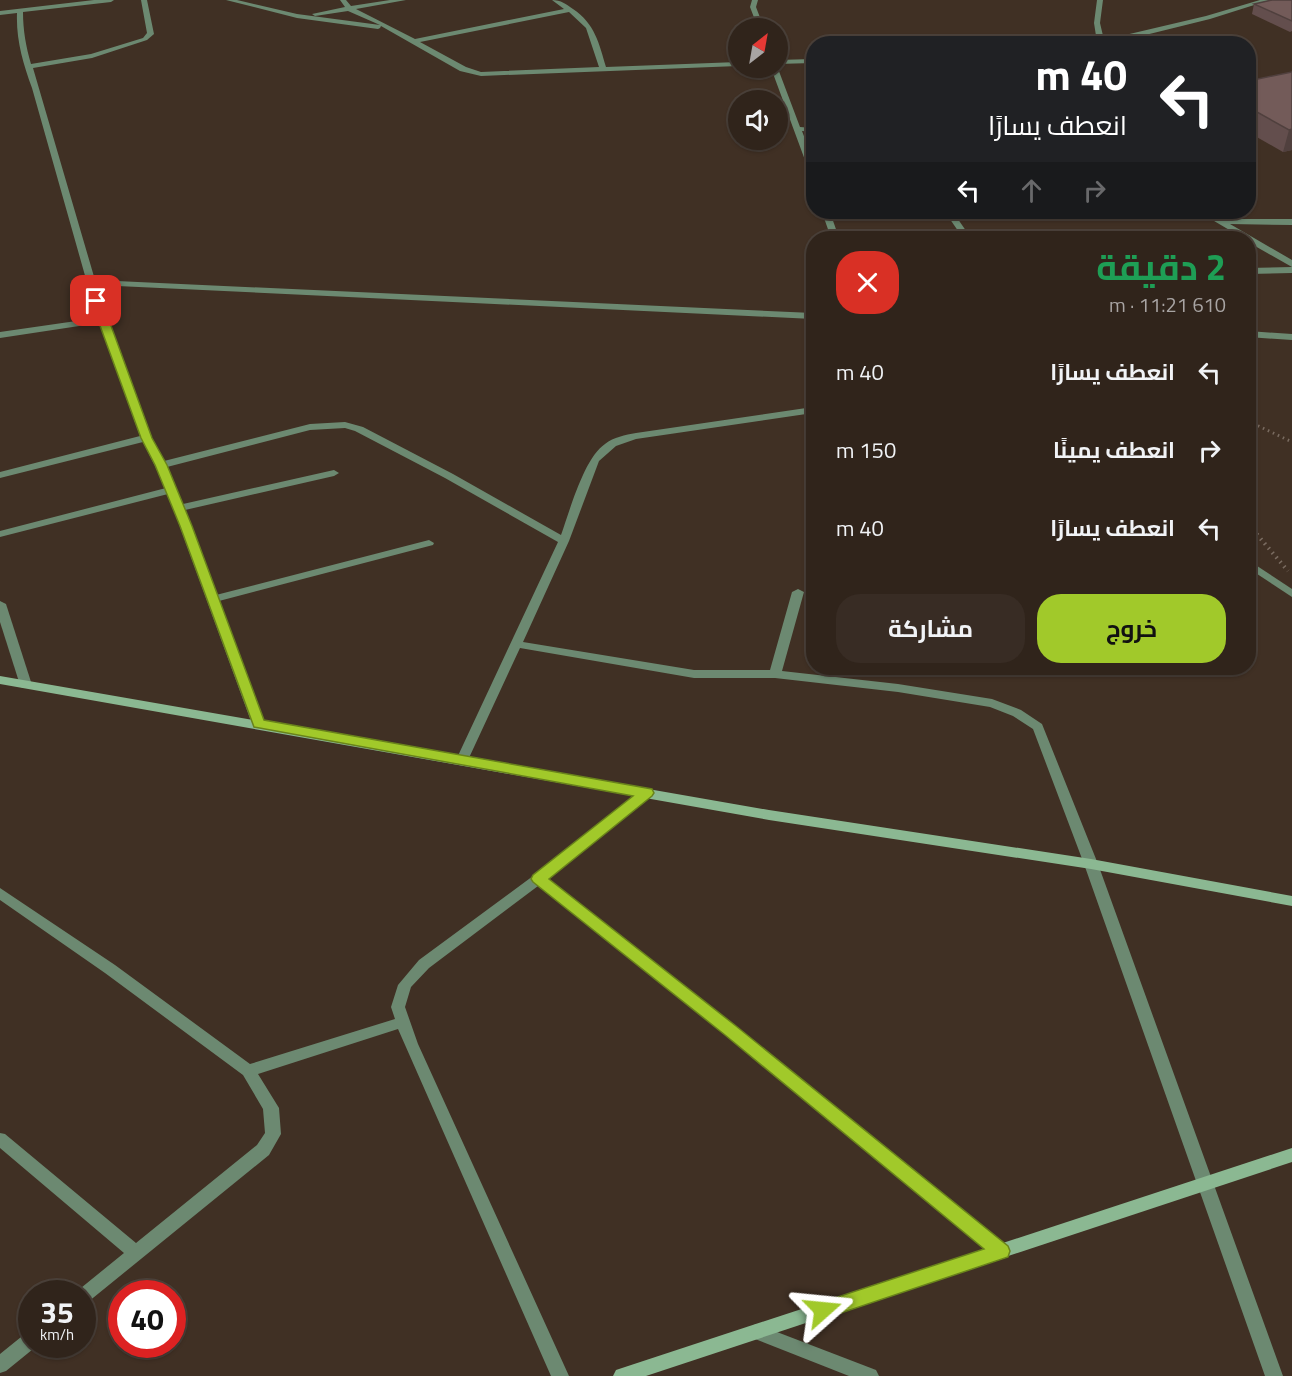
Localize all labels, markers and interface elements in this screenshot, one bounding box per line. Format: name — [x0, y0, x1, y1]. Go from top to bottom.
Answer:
north arrow — [728, 18, 788, 78]
map controls — [728, 18, 788, 150]
text: 40 m — [1035, 42, 1127, 106]
icon: left — [1148, 60, 1226, 138]
button: sound — [728, 90, 788, 150]
text: انعطف يسارًا — [988, 104, 1127, 145]
icon: left — [952, 174, 985, 207]
icon: ahead — [1015, 174, 1048, 207]
icon: right — [1078, 174, 1111, 207]
text: 2 دقيقة — [1096, 239, 1226, 294]
button: close — [836, 251, 899, 314]
pin — [70, 275, 121, 326]
icon: arrive — [79, 284, 112, 317]
text: 610 m · 11:21 — [1109, 289, 1226, 320]
text: 40 m — [836, 355, 884, 389]
text: انعطف يسارًا — [1050, 355, 1175, 389]
icon: left — [1193, 356, 1226, 389]
text: 150 m — [836, 433, 896, 467]
text: انعطف يمينًا — [1053, 433, 1175, 467]
icon: right — [1193, 434, 1226, 467]
text: 40 m — [836, 511, 884, 545]
text: انعطف يسارًا — [1050, 511, 1175, 545]
icon: left — [1193, 512, 1226, 545]
button: مشاركة — [836, 594, 1025, 663]
button: خروج — [1037, 594, 1226, 663]
position arrow — [791, 1278, 855, 1342]
speed limit sign: 40 — [108, 1280, 186, 1358]
text: 35 — [40, 1289, 74, 1335]
text: km/h — [40, 1323, 74, 1346]

